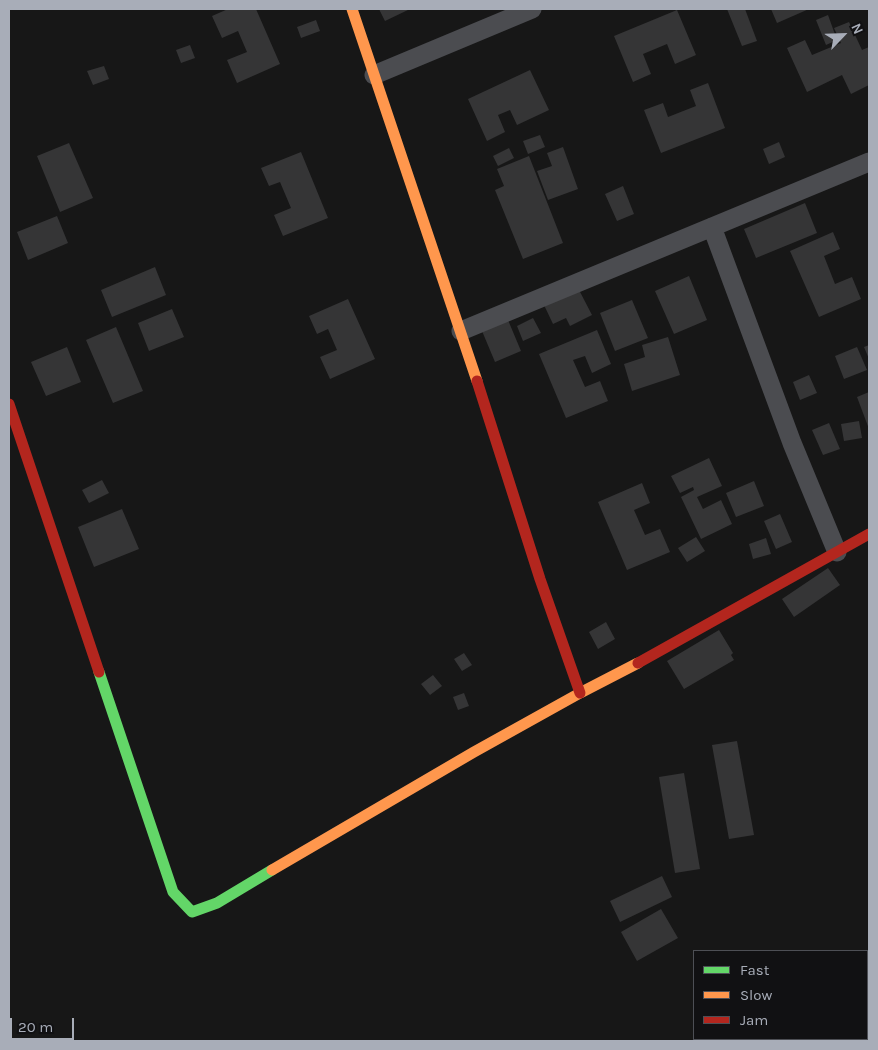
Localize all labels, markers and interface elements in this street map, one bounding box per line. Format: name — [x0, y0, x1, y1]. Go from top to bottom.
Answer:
north arrow — [818, 10, 868, 60]
text: N — [847, 21, 867, 37]
legend — [693, 950, 868, 1040]
text: Fast — [740, 961, 769, 979]
text: Slow — [740, 986, 772, 1004]
scale bar — [12, 1008, 76, 1040]
text: Jam — [740, 1011, 768, 1029]
text: 20 m — [18, 1018, 53, 1036]

